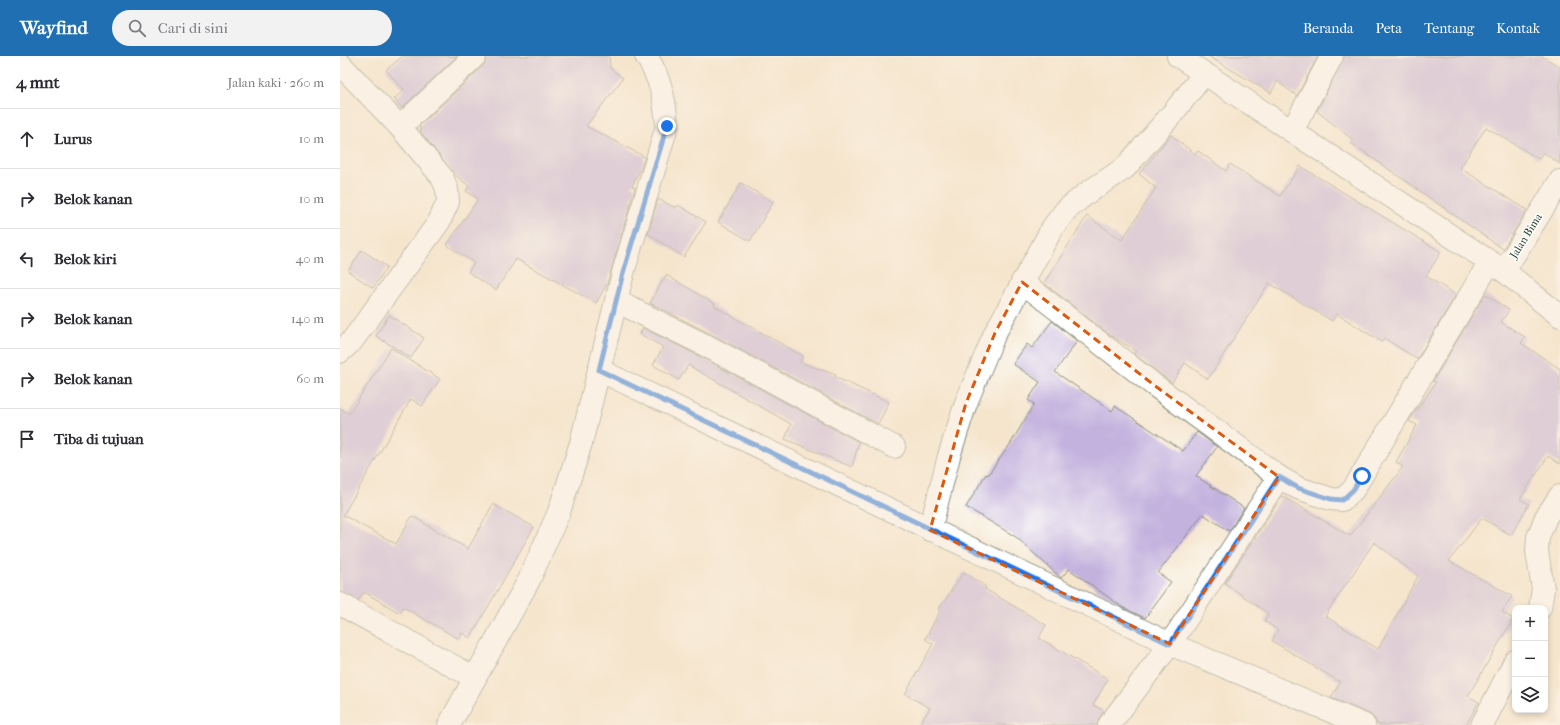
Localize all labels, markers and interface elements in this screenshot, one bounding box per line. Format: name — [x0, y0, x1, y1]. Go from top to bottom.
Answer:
search box — [112, 10, 392, 46]
text: Wayfind — [20, 17, 88, 39]
icon: search — [126, 17, 148, 39]
text: Cari di sini — [158, 19, 228, 37]
text: Beranda — [1303, 20, 1354, 37]
text: Peta — [1376, 20, 1402, 37]
text: Tentang — [1424, 20, 1474, 37]
text: Kontak — [1496, 20, 1540, 37]
text: 4 mnt — [16, 72, 60, 92]
text: Jalan kaki · 260 m — [228, 75, 324, 90]
route end — [658, 117, 676, 135]
icon: ahead — [16, 128, 38, 150]
text: Lurus — [54, 130, 92, 148]
text: 10 m — [299, 131, 324, 146]
icon: right — [16, 188, 38, 210]
text: Belok kanan — [54, 190, 133, 208]
text: 10 m — [299, 191, 324, 206]
street label: Jalan Bima — [1507, 210, 1545, 262]
icon: left — [16, 248, 38, 270]
text: Belok kiri — [54, 250, 117, 268]
text: 40 m — [296, 251, 324, 266]
icon: right — [16, 308, 38, 330]
text: Belok kanan — [54, 310, 133, 328]
text: 140 m — [291, 311, 324, 326]
icon: right — [16, 368, 38, 390]
text: Belok kanan — [54, 370, 133, 388]
text: 60 m — [296, 371, 324, 386]
icon: arrive — [16, 428, 38, 450]
text: Tiba di tujuan — [54, 430, 144, 448]
route start — [1353, 467, 1371, 485]
map controls — [1512, 605, 1548, 713]
button: + — [1512, 605, 1548, 641]
button: − — [1512, 641, 1548, 677]
button: layers — [1512, 677, 1548, 713]

